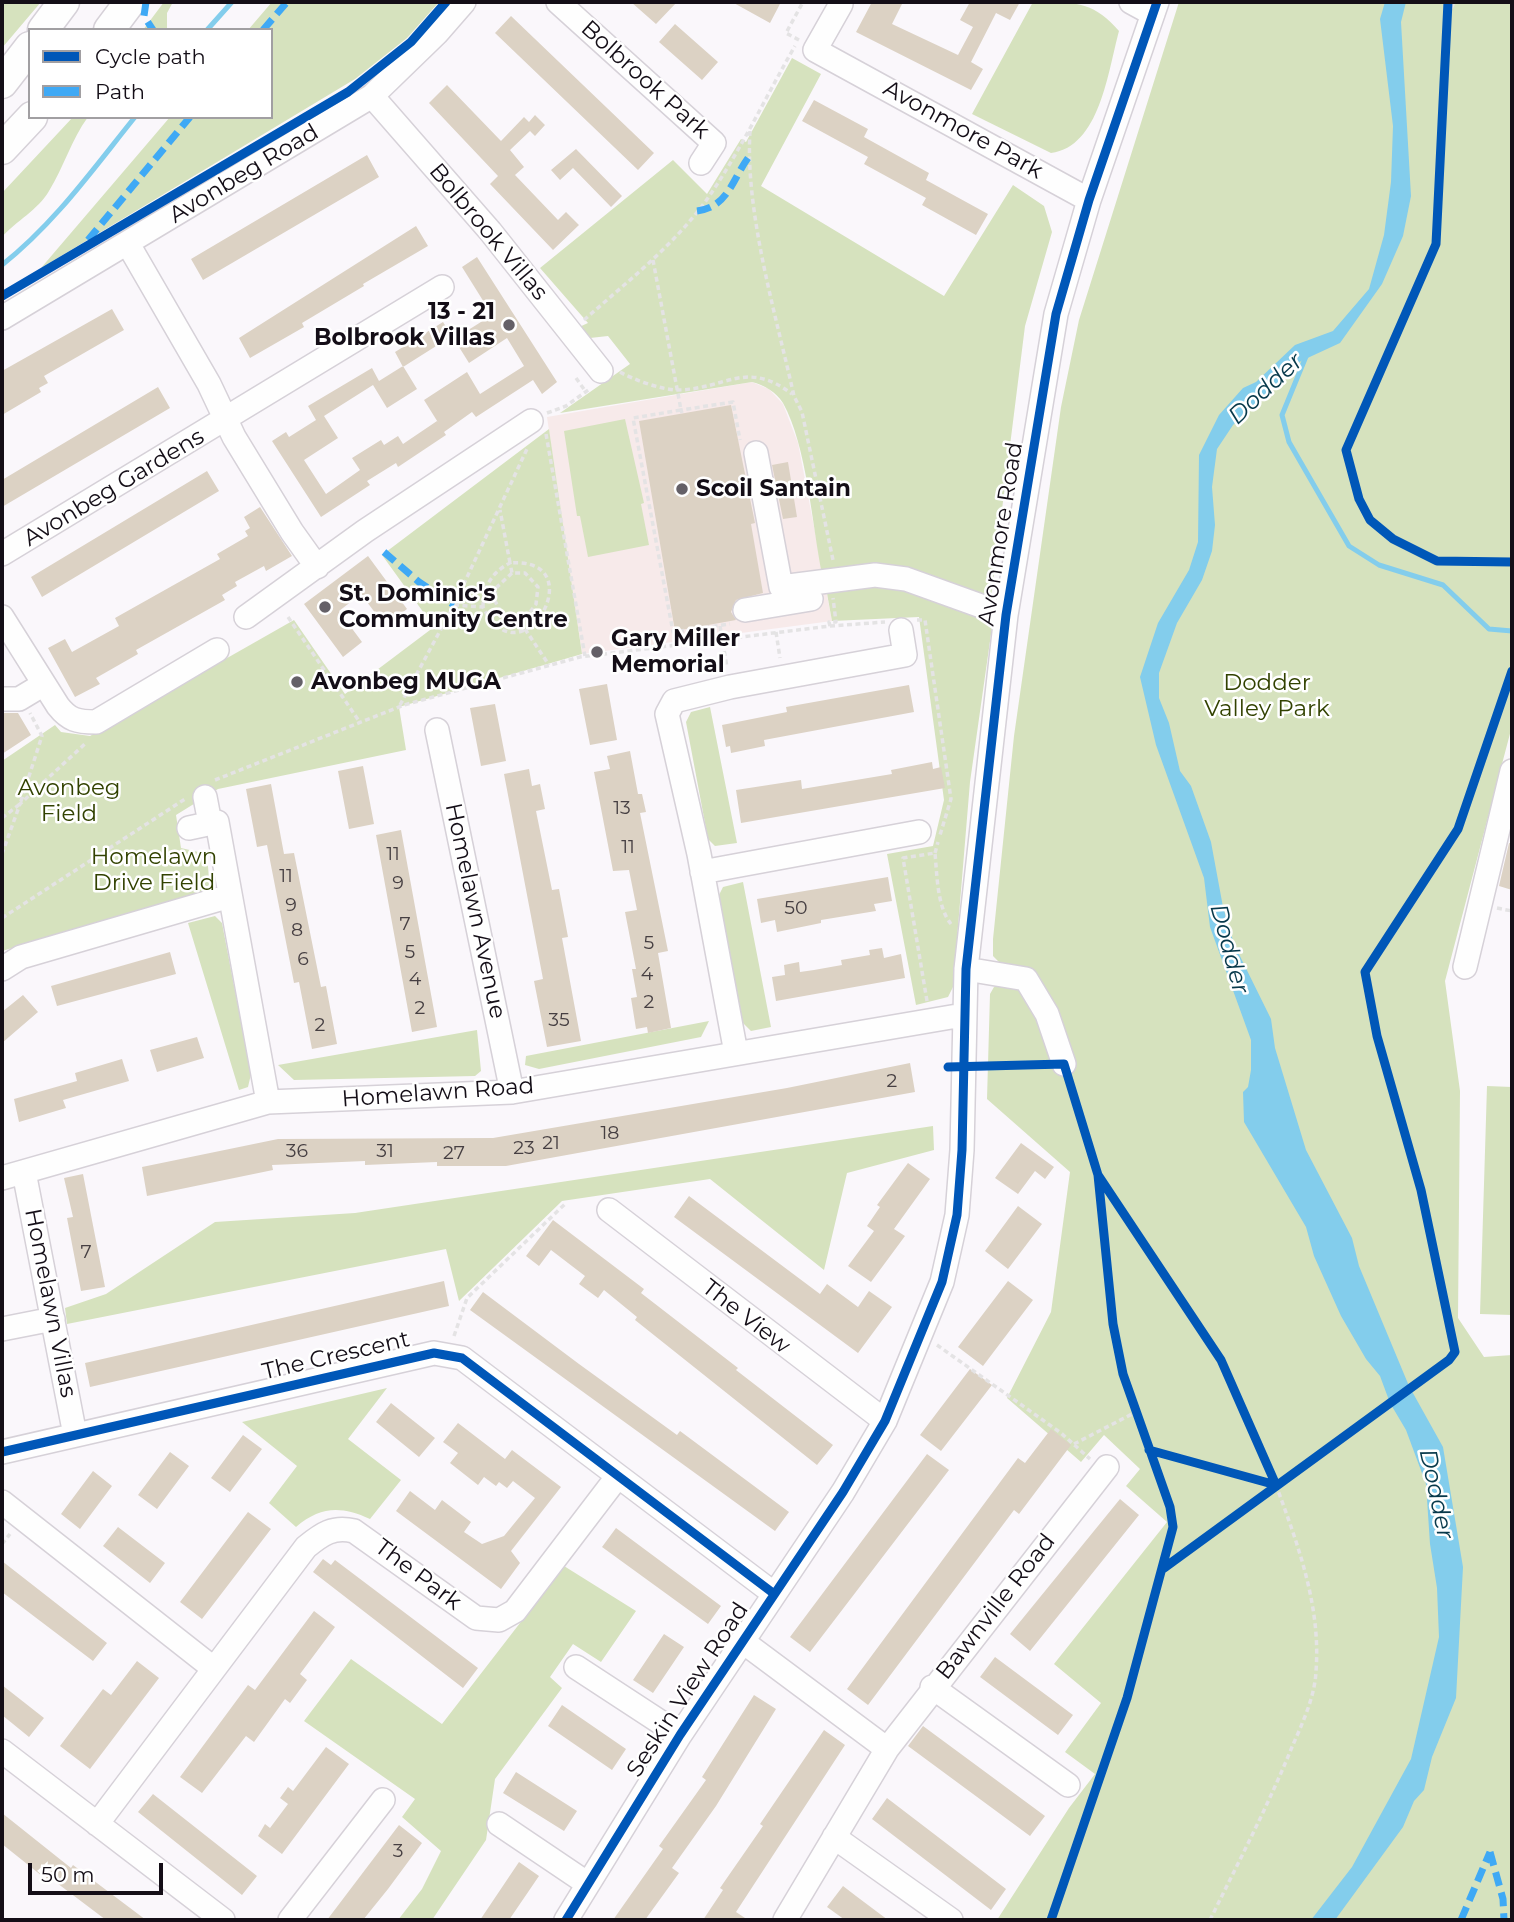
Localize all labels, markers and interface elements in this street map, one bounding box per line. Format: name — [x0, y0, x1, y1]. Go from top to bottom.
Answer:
street label: Bolbrook Park — [575, 15, 715, 145]
legend — [28, 28, 273, 119]
text: Cycle path — [95, 44, 206, 69]
street label: Avonmore Park — [878, 75, 1048, 185]
text: Path — [95, 79, 145, 104]
street label: Avonbeg Road — [164, 119, 324, 229]
street label: Bolbrook Villas — [423, 158, 553, 306]
place label: 13 - 21 Bolbrook Villas — [314, 298, 495, 352]
marker: 13 - 21 Bolbrook Villas — [501, 317, 517, 333]
water label: Dodder — [1223, 347, 1309, 431]
street label: Avonbeg Gardens — [19, 423, 209, 553]
street label: Avonmore Road — [973, 440, 1029, 628]
place label: Scoil Santain — [696, 475, 851, 503]
marker: Scoil Santain — [674, 481, 690, 497]
place label: St. Dominic's Community Centre — [339, 580, 568, 634]
marker: St. Dominic's Community Centre — [317, 599, 333, 615]
place label: Gary Miller Memorial — [611, 625, 740, 679]
marker: Gary Miller Memorial — [589, 644, 605, 660]
place label: Avonbeg MUGA — [311, 668, 501, 696]
park label: Dodder Valley Park — [1204, 669, 1330, 723]
marker: Avonbeg MUGA — [289, 674, 305, 690]
park label: Avonbeg Field — [17, 774, 121, 828]
house number: 13 — [613, 797, 631, 819]
street label: Homelawn Avenue — [439, 801, 511, 1021]
house number: 11 — [621, 836, 635, 858]
park label: Homelawn Drive Field — [91, 843, 217, 897]
house number: 11 — [386, 843, 400, 865]
house number: 11 — [279, 865, 293, 887]
house number: 9 — [392, 872, 404, 894]
house number: 9 — [285, 894, 297, 916]
house number: 50 — [784, 897, 808, 919]
water label: Dodder — [1203, 901, 1255, 997]
house number: 7 — [399, 913, 411, 935]
house number: 8 — [291, 919, 303, 941]
house number: 5 — [644, 932, 654, 954]
house number: 5 — [405, 941, 415, 963]
house number: 6 — [297, 948, 309, 970]
house number: 4 — [641, 963, 653, 985]
house number: 4 — [409, 968, 421, 990]
house number: 2 — [644, 991, 654, 1013]
house number: 2 — [415, 997, 425, 1019]
house number: 35 — [548, 1009, 570, 1031]
house number: 2 — [315, 1014, 325, 1036]
house number: 2 — [887, 1070, 897, 1092]
street label: Homelawn Road — [341, 1073, 535, 1113]
house number: 18 — [601, 1122, 619, 1144]
house number: 21 — [542, 1132, 560, 1154]
house number: 23 — [513, 1137, 535, 1159]
house number: 36 — [286, 1140, 308, 1162]
house number: 31 — [376, 1140, 394, 1162]
house number: 27 — [443, 1142, 465, 1164]
street label: Homelawn Villas — [18, 1206, 82, 1400]
house number: 7 — [80, 1241, 92, 1263]
street label: The View — [696, 1274, 796, 1360]
street label: The Crescent — [260, 1326, 412, 1386]
water label: Dodder — [1412, 1446, 1460, 1542]
street label: Bawnville Road — [931, 1529, 1061, 1685]
street label: The Park — [369, 1534, 467, 1616]
street label: Seskin View Road — [621, 1598, 755, 1782]
house number: 3 — [393, 1840, 403, 1862]
scale bar — [32, 1848, 166, 1892]
text: 50 m — [41, 1862, 95, 1887]

